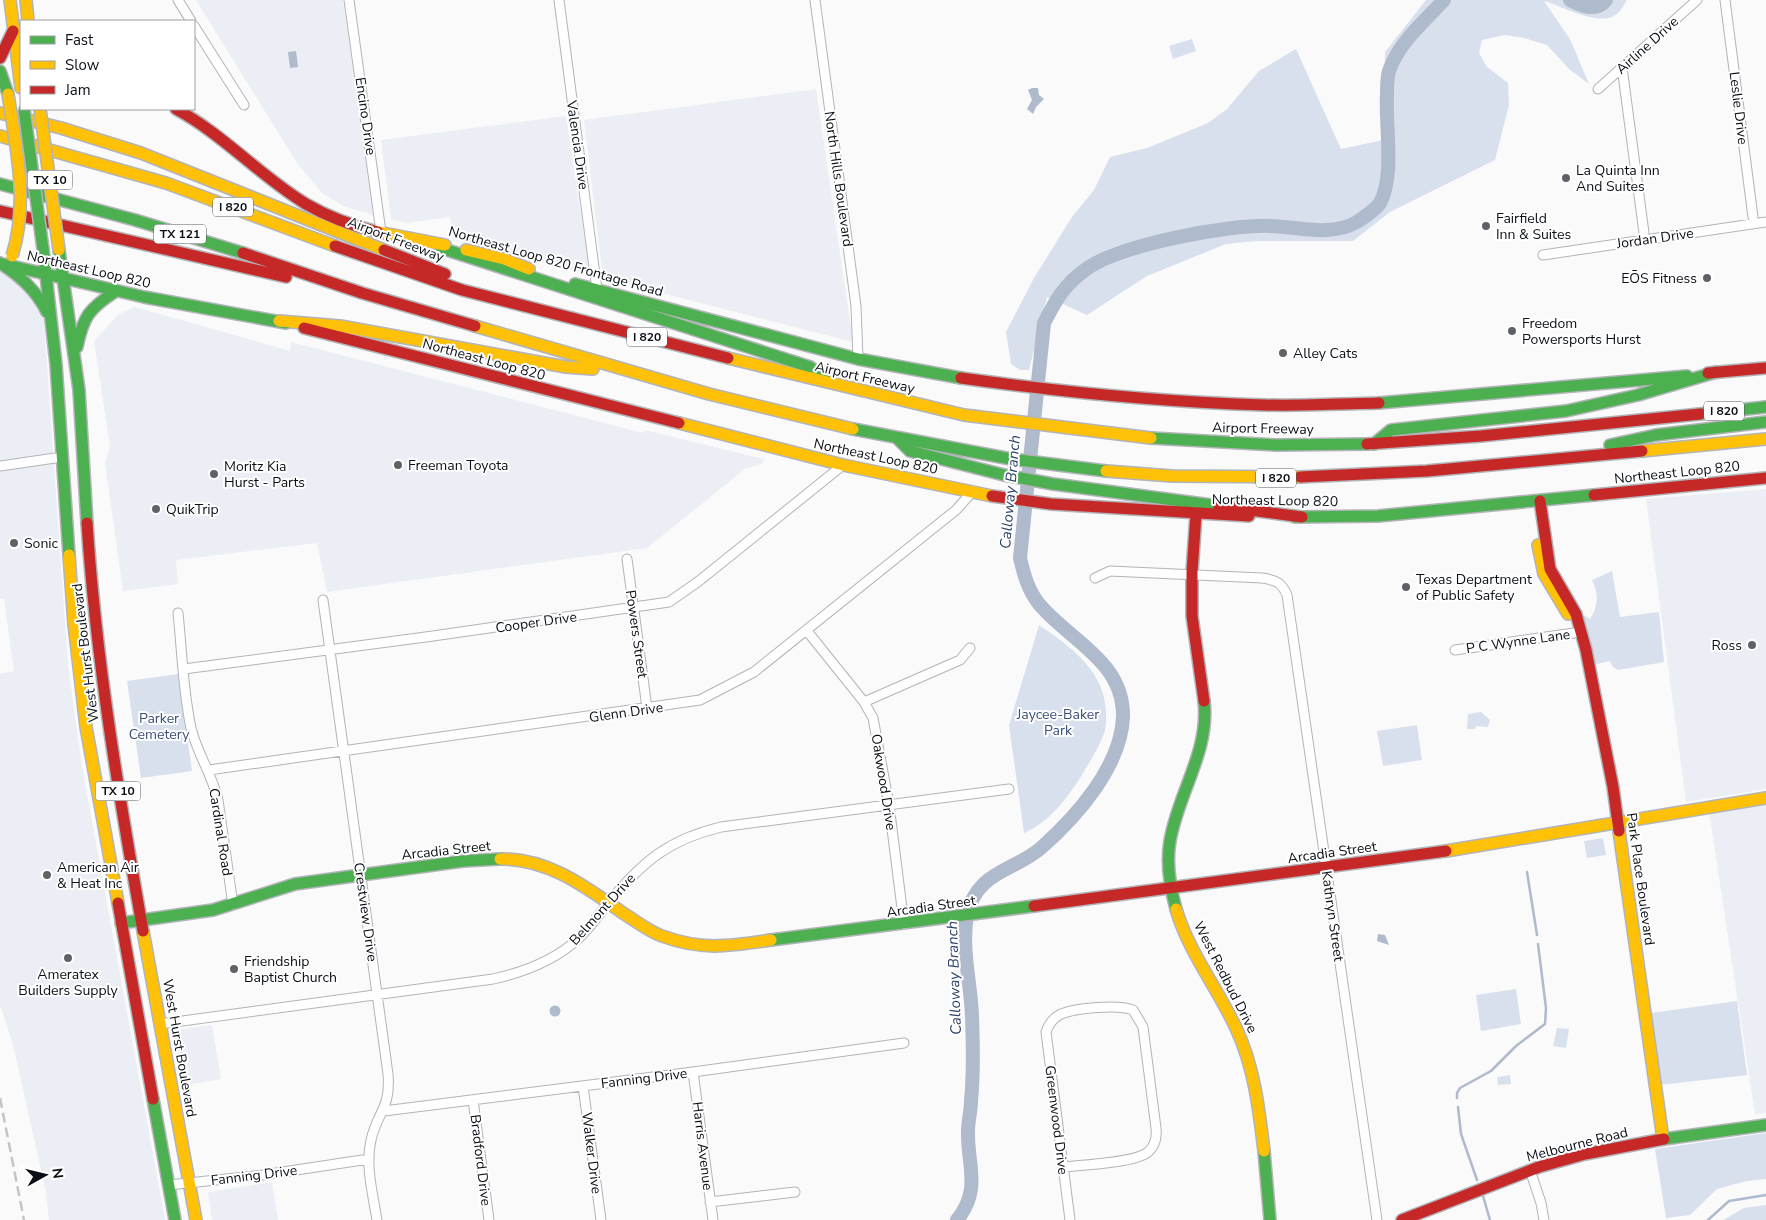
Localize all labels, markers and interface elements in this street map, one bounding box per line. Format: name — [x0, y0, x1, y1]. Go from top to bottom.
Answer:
street label: Airline Drive — [1612, 12, 1683, 79]
legend — [20, 20, 195, 110]
text: Fast — [65, 30, 94, 50]
text: Slow — [65, 55, 100, 75]
street label: Leslie Drive — [1725, 70, 1752, 146]
street label: Encino Drive — [351, 76, 380, 156]
text: Jam — [64, 80, 91, 100]
street label: Valencia Drive — [562, 98, 593, 191]
street label: North Hills Boulevard — [820, 110, 857, 248]
place label: La Quinta Inn And Suites — [1576, 161, 1660, 196]
road number: TX 10 — [28, 170, 72, 190]
marker: La Quinta Inn And Suites — [1560, 172, 1572, 184]
road number: I 820 — [213, 198, 253, 216]
place label: Fairfield Inn & Suites — [1496, 209, 1571, 244]
street label: Airport Freeway — [345, 212, 447, 267]
marker: Fairfield Inn & Suites — [1480, 220, 1492, 232]
street label: Northeast Loop 820 Frontage Road — [446, 222, 665, 301]
road number: TX 121 — [154, 224, 206, 243]
street label: Jordan Drive — [1614, 224, 1695, 253]
street label: Northeast Loop 820 — [25, 246, 153, 293]
place label: EŌS Fitness — [1621, 269, 1697, 288]
marker: EŌS Fitness — [1701, 272, 1713, 284]
place label: Freedom Powersports Hurst — [1522, 314, 1641, 349]
marker: Freedom Powersports Hurst — [1506, 325, 1518, 337]
road number: I 820 — [627, 328, 667, 347]
street label: Northeast Loop 820 — [420, 334, 547, 385]
place label: Alley Cats — [1293, 344, 1358, 363]
marker: Alley Cats — [1277, 347, 1289, 359]
street label: Airport Freeway — [813, 357, 917, 398]
road number: I 820 — [1704, 402, 1744, 421]
street label: Airport Freeway — [1212, 418, 1315, 439]
street label: Northeast Loop 820 — [812, 434, 940, 479]
water label: Calloway Branch — [995, 434, 1025, 550]
place label: Freeman Toyota — [408, 456, 508, 475]
street label: Northeast Loop 820 — [1613, 456, 1741, 489]
place label: Moritz Kia Hurst - Parts — [224, 457, 305, 492]
marker: Freeman Toyota — [392, 459, 404, 471]
marker: Moritz Kia Hurst - Parts — [208, 468, 220, 480]
road number: I 820 — [1256, 468, 1296, 488]
street label: Northeast Loop 820 — [1212, 490, 1338, 511]
place label: QuikTrip — [166, 500, 219, 519]
marker: QuikTrip — [150, 503, 162, 515]
place label: Sonic — [24, 534, 59, 553]
marker: Sonic — [8, 537, 20, 549]
place label: Texas Department of Public Safety — [1416, 570, 1532, 605]
marker: Texas Department of Public Safety — [1400, 581, 1412, 593]
street label: West Hurst Boulevard — [68, 582, 103, 724]
street label: Powers Street — [621, 589, 652, 679]
street label: Cooper Drive — [494, 607, 578, 638]
street label: P C Wynne Lane — [1465, 625, 1571, 658]
place label: Ross — [1712, 636, 1742, 655]
marker: Ross — [1746, 639, 1758, 651]
street label: Glenn Drive — [588, 698, 664, 727]
park label: Jaycee-Baker Park — [1016, 705, 1099, 740]
park label: Parker Cemetery — [129, 709, 190, 744]
street label: Oakwood Drive — [867, 733, 900, 832]
road number: TX 10 — [96, 781, 140, 800]
street label: Cardinal Road — [204, 787, 237, 877]
street label: Park Place Boulevard — [1622, 812, 1659, 946]
street label: Arcadia Street — [401, 836, 492, 865]
street label: Arcadia Street — [1286, 837, 1378, 868]
place label: American Air & Heat Inc — [57, 858, 139, 893]
street label: Crestview Drive — [349, 861, 382, 963]
marker: American Air & Heat Inc — [41, 869, 53, 881]
street label: Belmont Drive — [565, 869, 640, 949]
street label: Kathryn Street — [1317, 869, 1348, 963]
street label: Arcadia Street — [885, 891, 977, 922]
street label: West Redbud Drive — [1189, 918, 1262, 1036]
water label: Calloway Branch — [942, 921, 966, 1035]
marker: Ameratex Builders Supply — [62, 952, 74, 964]
place label: Friendship Baptist Church — [244, 952, 337, 987]
marker: Friendship Baptist Church — [228, 963, 240, 975]
place label: Ameratex Builders Supply — [18, 965, 119, 1000]
street label: West Hurst Boulevard — [158, 978, 201, 1119]
street label: Fanning Drive — [600, 1064, 688, 1093]
street label: Greenwood Drive — [1040, 1064, 1073, 1176]
street label: Harris Avenue — [688, 1101, 717, 1192]
street label: Walker Drive — [577, 1111, 606, 1195]
street label: Bradford Drive — [465, 1113, 496, 1207]
street label: Melbourne Road — [1524, 1123, 1630, 1166]
north arrow — [20, 1150, 70, 1200]
street label: Fanning Drive — [210, 1161, 298, 1190]
text: N — [47, 1167, 68, 1180]

